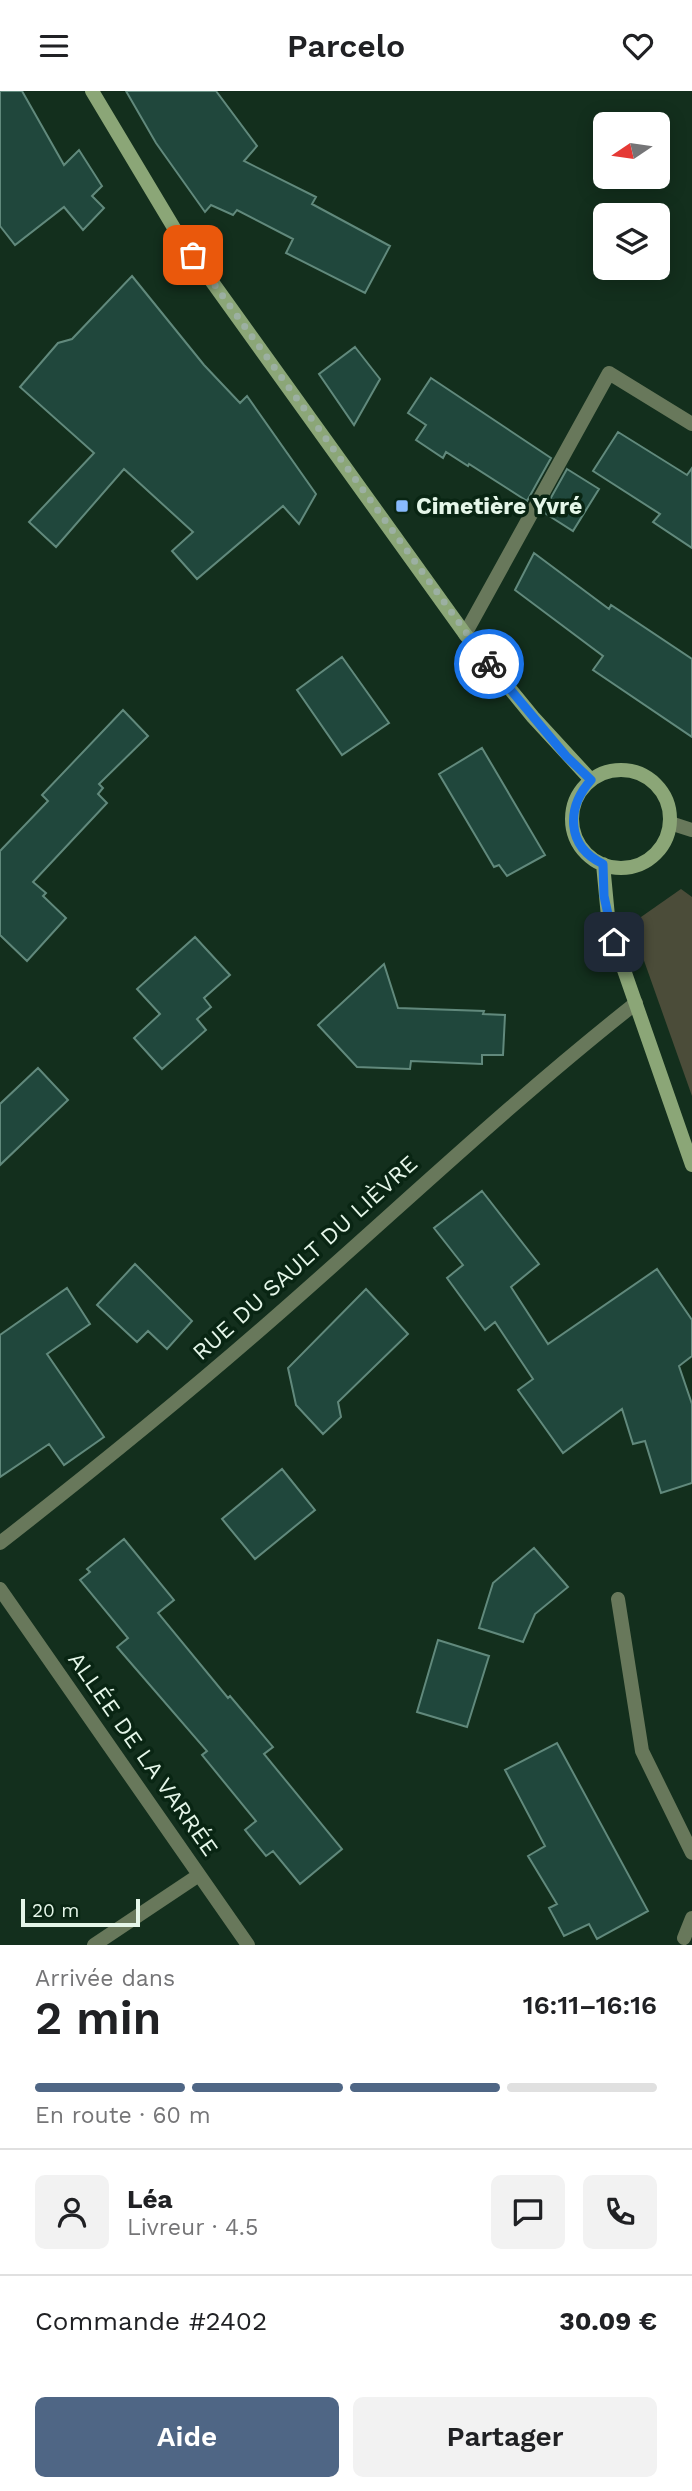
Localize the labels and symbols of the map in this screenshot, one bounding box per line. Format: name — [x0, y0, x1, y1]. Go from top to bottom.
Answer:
north arrow — [593, 112, 670, 189]
pin — [163, 225, 223, 285]
place label: Cimetière Yvré — [416, 493, 582, 520]
marker: Cimetière Yvré — [394, 498, 410, 514]
courier — [454, 629, 524, 699]
pin — [584, 912, 644, 972]
street label: RUE DU SAULT DU LIÈVRE — [187, 1150, 423, 1366]
street label: ALLÉE DE LA VARRÉE — [62, 1647, 224, 1861]
scale bar — [21, 1896, 140, 1928]

